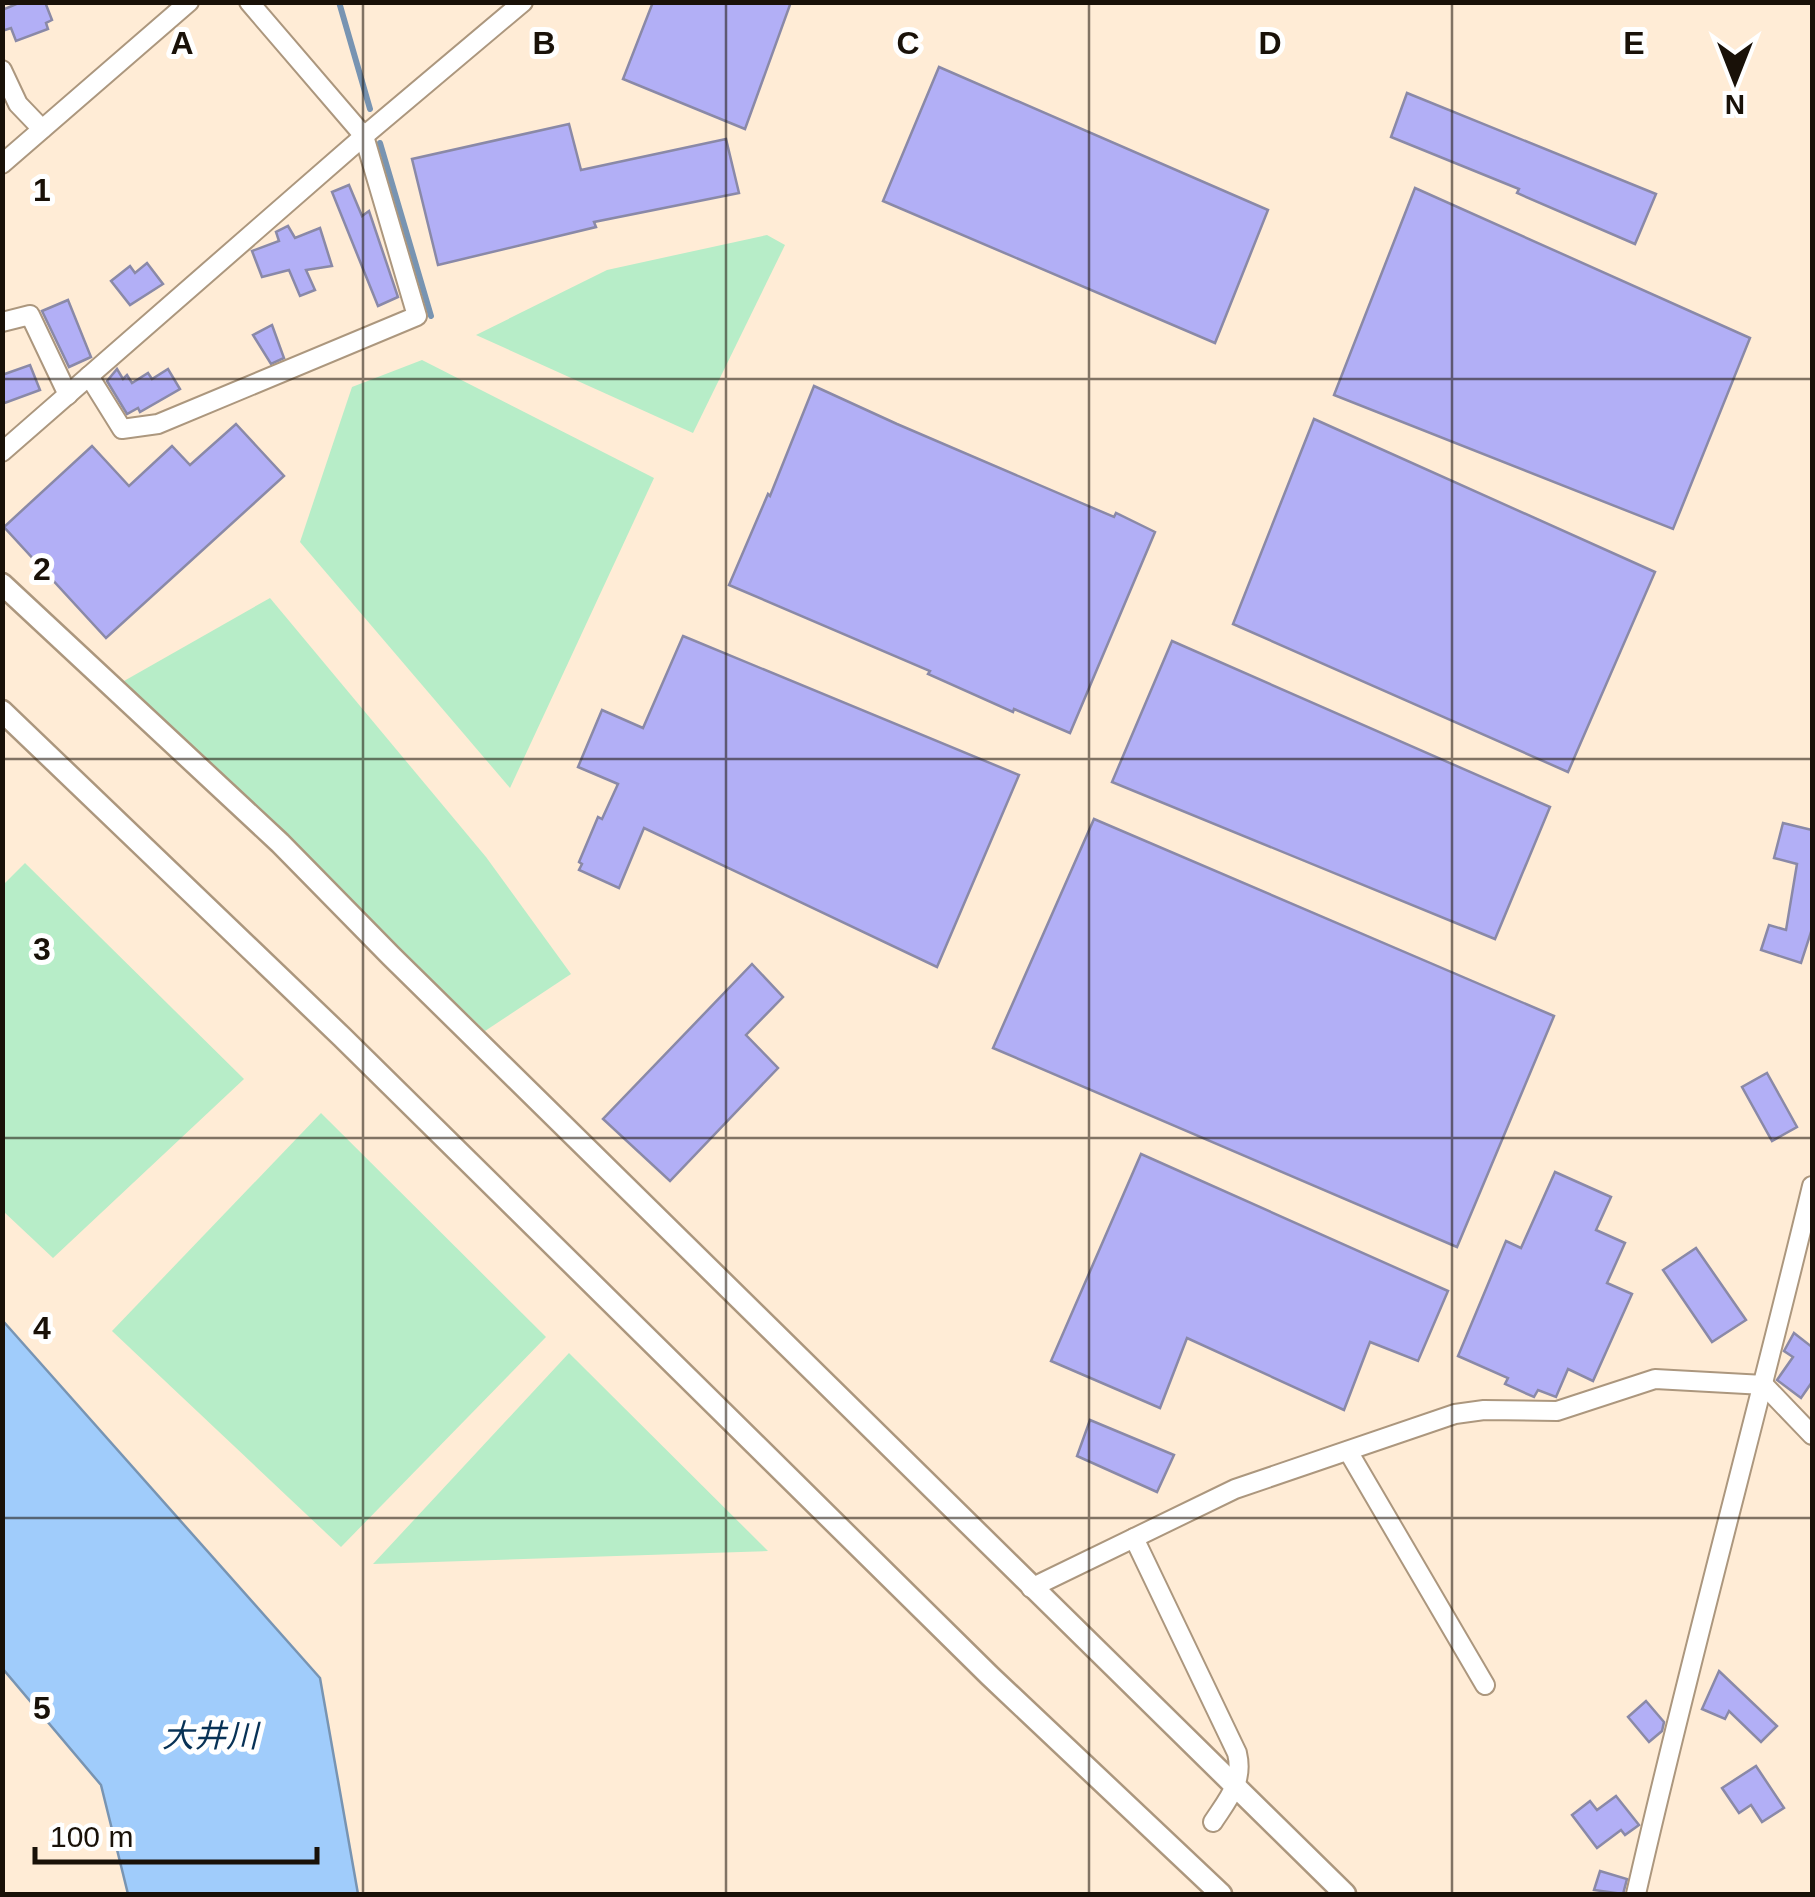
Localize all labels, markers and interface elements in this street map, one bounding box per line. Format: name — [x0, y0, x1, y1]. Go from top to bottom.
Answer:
text: A — [170, 25, 194, 61]
text: B — [532, 25, 556, 61]
text: C — [896, 25, 920, 61]
text: D — [1258, 25, 1282, 61]
text: E — [1623, 25, 1645, 61]
north arrow — [1685, 30, 1785, 130]
text: N — [1725, 89, 1745, 120]
text: 1 — [33, 172, 51, 208]
text: 2 — [33, 551, 51, 587]
text: 3 — [33, 931, 51, 967]
text: 4 — [33, 1310, 51, 1346]
text: 5 — [33, 1690, 51, 1726]
water label: 大井川 — [162, 1718, 261, 1754]
scale bar — [35, 1802, 318, 1864]
text: 100 m — [50, 1820, 133, 1853]

